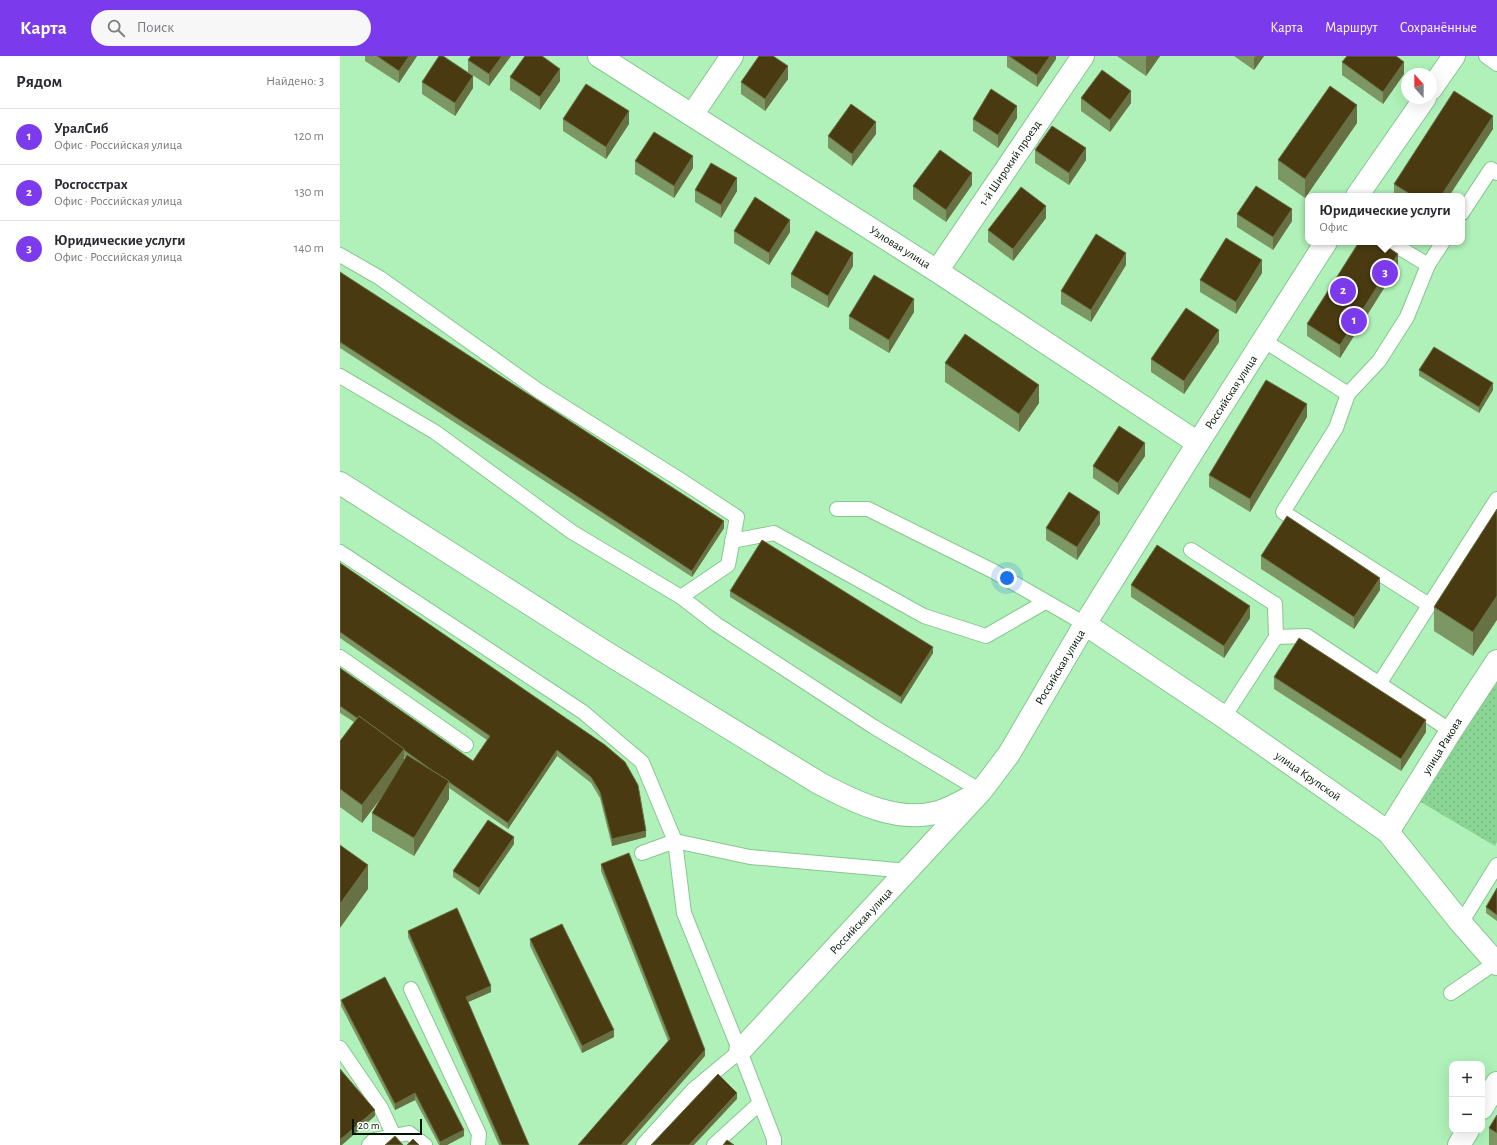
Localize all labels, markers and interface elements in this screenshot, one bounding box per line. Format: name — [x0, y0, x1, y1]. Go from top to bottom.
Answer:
search box — [91, 10, 371, 46]
icon: search — [105, 17, 127, 39]
text: Карта — [20, 19, 67, 38]
text: Поиск — [137, 20, 174, 35]
text: Карта — [1270, 21, 1303, 35]
text: Маршрут — [1325, 21, 1378, 35]
text: Сохранённые — [1400, 21, 1477, 35]
north arrow — [1401, 68, 1437, 104]
text: Рядом — [16, 73, 62, 90]
text: Найдено: 3 — [266, 75, 324, 88]
street label: 1-й Широкий проезд — [977, 118, 1043, 208]
text: УралСиб — [54, 121, 108, 136]
text: 1 — [27, 130, 31, 143]
text: 120 m — [294, 130, 324, 143]
text: Офис · Российская улица — [54, 139, 182, 152]
text: Росгосстрах — [54, 177, 128, 192]
text: 2 — [26, 186, 32, 199]
text: 130 m — [295, 186, 324, 199]
popup — [1305, 193, 1465, 245]
text: Офис · Российская улица — [54, 195, 182, 208]
text: Юридические услуги — [1319, 203, 1451, 218]
text: Офис — [1319, 221, 1348, 234]
street label: Узловая улица — [867, 223, 933, 272]
text: Юридические услуги — [54, 233, 186, 248]
text: 3 — [26, 242, 32, 255]
text: 140 m — [294, 242, 324, 255]
text: Офис · Российская улица — [54, 251, 182, 264]
pin: 3 — [1372, 258, 1398, 288]
pin: 2 — [1330, 276, 1356, 306]
pin: 1 — [1341, 306, 1367, 336]
street label: Российская улица — [1203, 352, 1260, 432]
your location — [997, 568, 1017, 588]
street label: Российская улица — [1033, 627, 1088, 707]
street label: улица Ракова — [1419, 715, 1465, 778]
street label: улица Крупской — [1272, 748, 1343, 804]
street label: Российская улица — [827, 885, 896, 957]
map controls — [1449, 1061, 1485, 1133]
button: + — [1449, 1061, 1485, 1097]
button: − — [1449, 1097, 1485, 1133]
scale bar — [352, 1117, 422, 1136]
text: 20 m — [358, 1120, 379, 1131]

